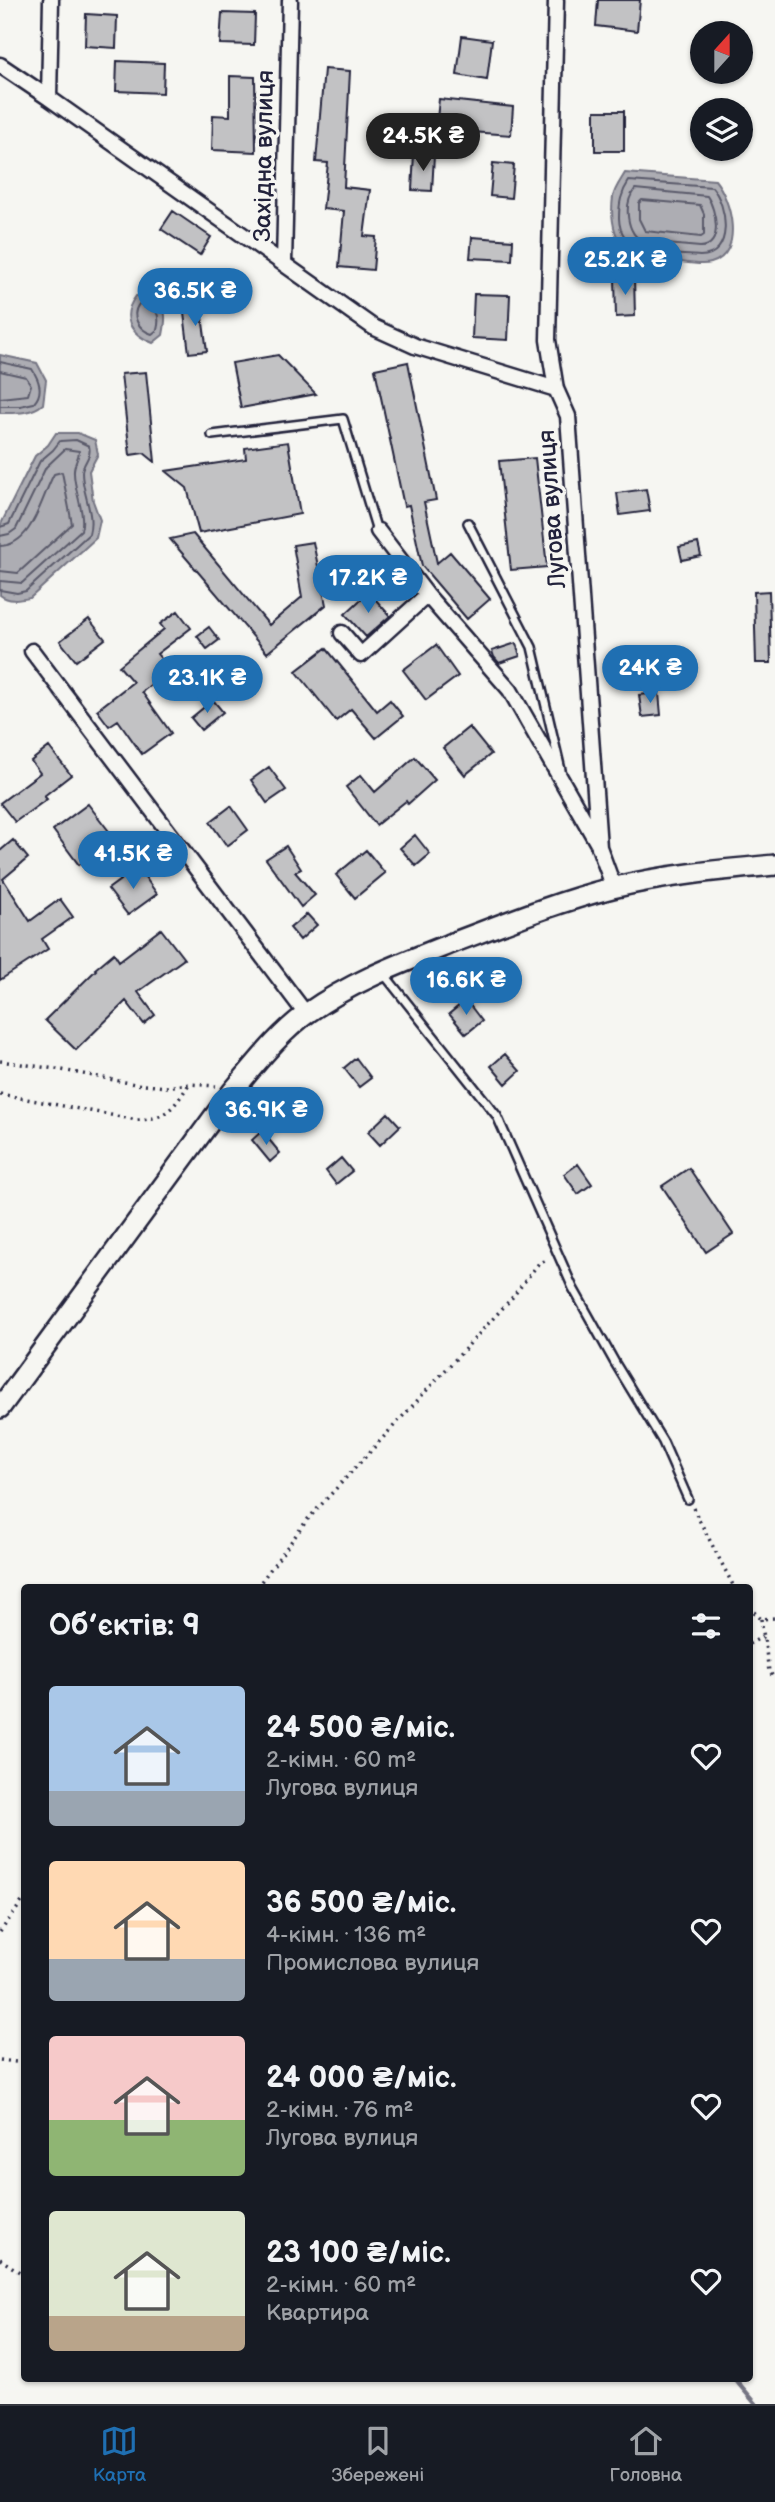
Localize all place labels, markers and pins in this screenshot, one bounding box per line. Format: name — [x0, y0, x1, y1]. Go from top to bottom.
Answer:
pin: 24.5K ₴ — [358, 114, 488, 173]
pin: 25.2K ₴ — [560, 238, 690, 297]
pin: 36.5K ₴ — [130, 268, 260, 328]
pin: 17.2K ₴ — [303, 556, 433, 615]
pin: 24K ₴ — [601, 646, 699, 705]
pin: 23.1K ₴ — [142, 656, 272, 715]
pin: 41.5K ₴ — [68, 832, 198, 891]
pin: 16.6K ₴ — [401, 958, 531, 1017]
pin: 36.9K ₴ — [201, 1088, 331, 1147]

